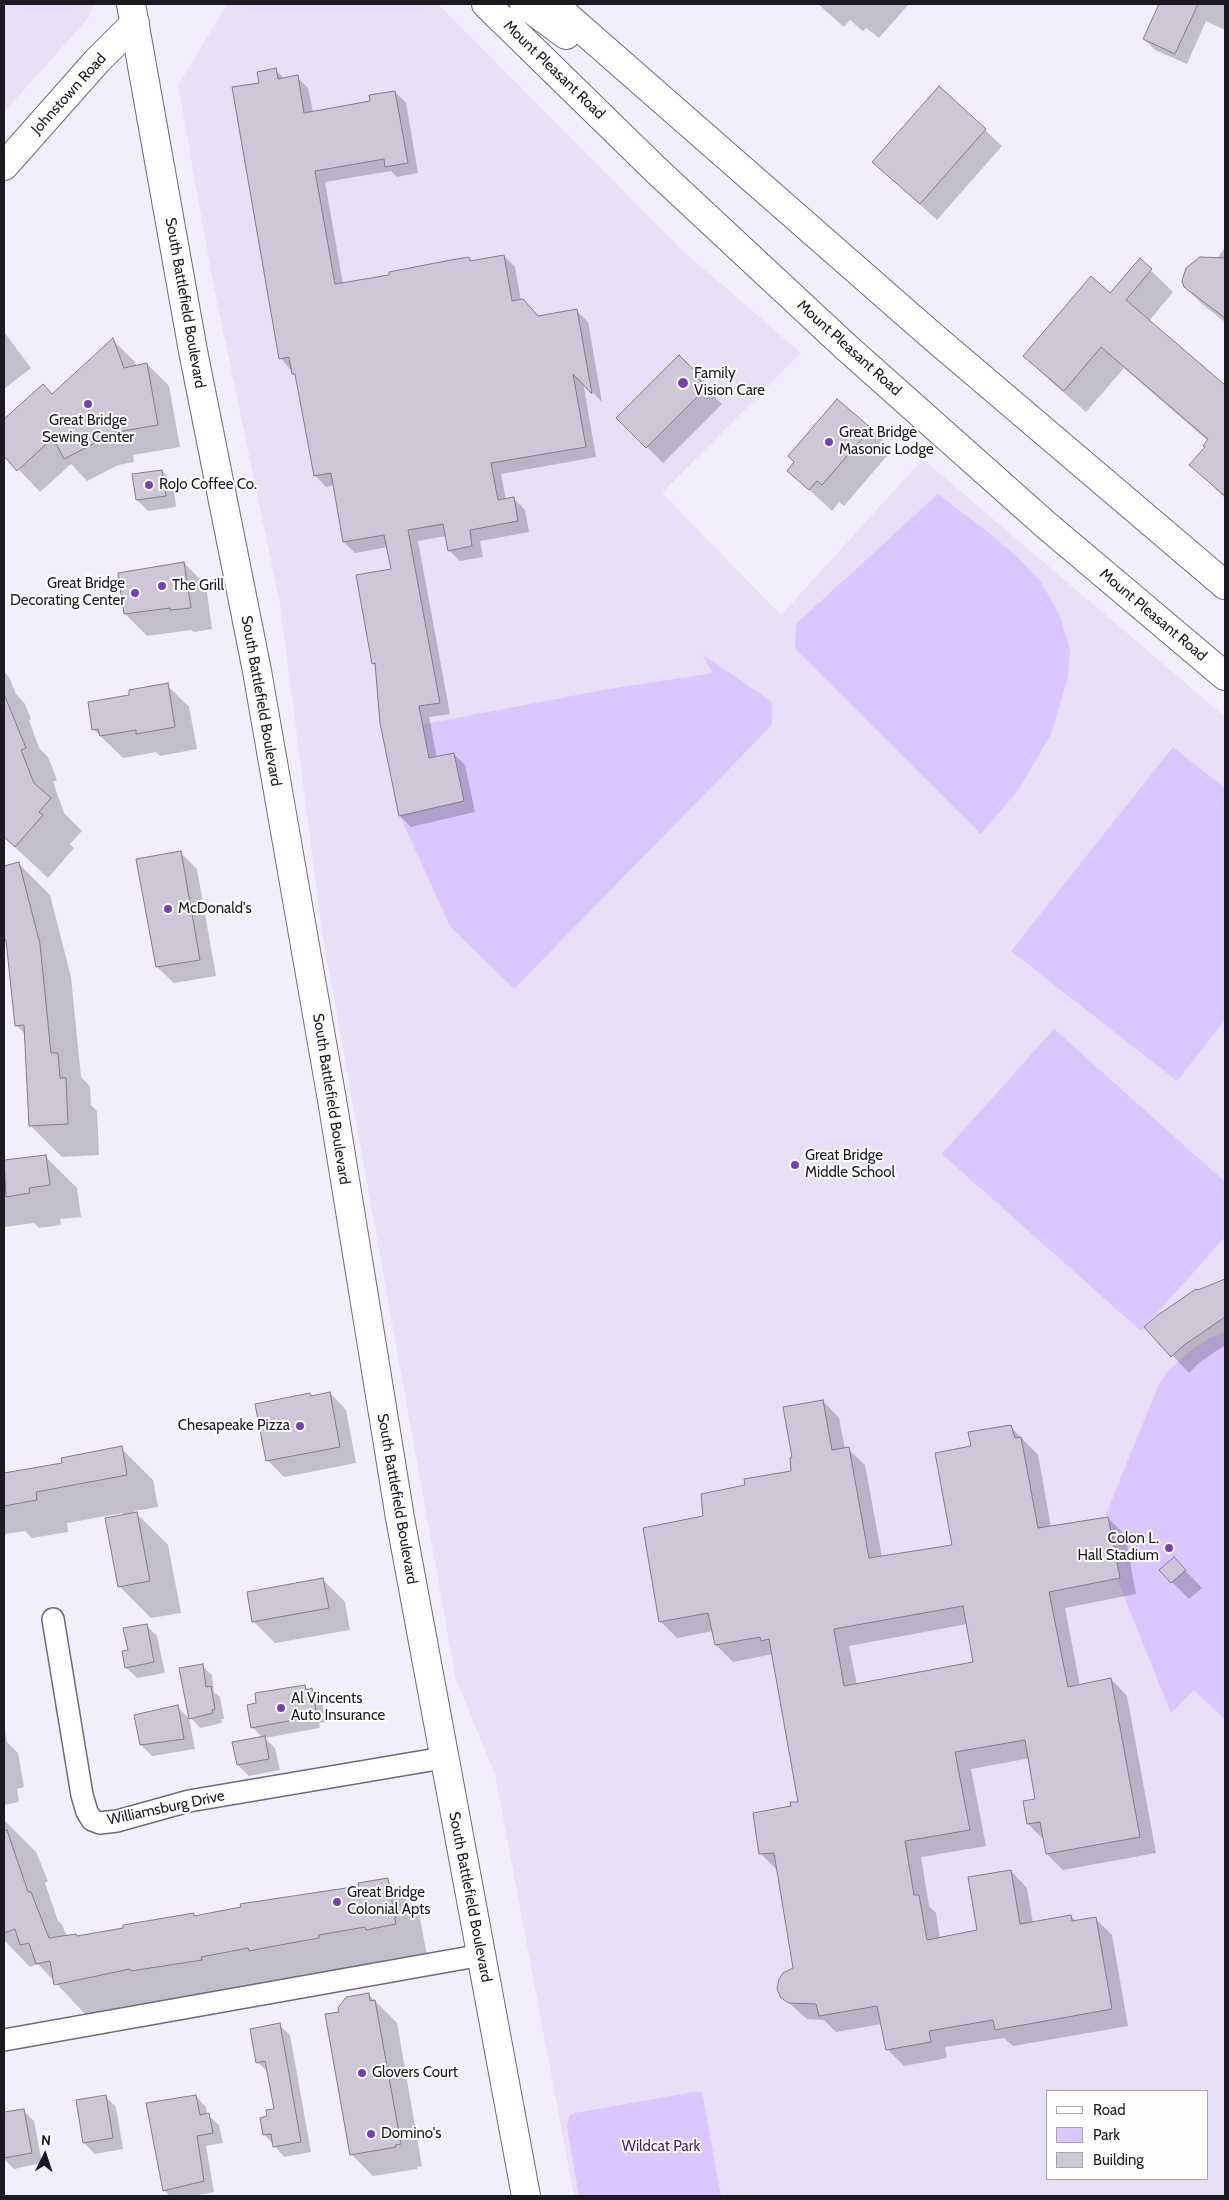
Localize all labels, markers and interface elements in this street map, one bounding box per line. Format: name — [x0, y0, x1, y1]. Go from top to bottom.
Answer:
street label: Mount Pleasant Road — [499, 17, 609, 123]
street label: Johnstown Road — [28, 50, 110, 138]
street label: South Battlefield Boulevard — [161, 216, 209, 390]
street label: Mount Pleasant Road — [793, 296, 905, 400]
place label: Family Vision Care — [694, 365, 765, 400]
marker: Family Vision Care — [676, 376, 690, 390]
marker: Great Bridge Sewing Center — [82, 398, 94, 410]
place label: Great Bridge Sewing Center — [42, 412, 134, 447]
place label: Great Bridge Masonic Lodge — [839, 424, 934, 459]
marker: Great Bridge Masonic Lodge — [823, 436, 835, 448]
place label: RoJo Coffee Co. — [159, 476, 257, 494]
marker: RoJo Coffee Co. — [143, 479, 155, 491]
street label: Mount Pleasant Road — [1096, 565, 1210, 665]
place label: Great Bridge Decorating Center — [10, 575, 125, 610]
place label: The Grill — [172, 577, 224, 595]
marker: The Grill — [156, 580, 168, 592]
marker: Great Bridge Decorating Center — [129, 587, 141, 599]
street label: South Battlefield Boulevard — [237, 614, 285, 788]
place label: McDonald's — [178, 900, 252, 918]
marker: McDonald's — [162, 903, 174, 915]
street label: South Battlefield Boulevard — [309, 1012, 353, 1186]
place label: Great Bridge Middle School — [805, 1147, 895, 1182]
marker: Great Bridge Middle School — [789, 1159, 801, 1171]
street label: South Battlefield Boulevard — [373, 1412, 421, 1586]
place label: Chesapeake Pizza — [178, 1417, 290, 1435]
marker: Chesapeake Pizza — [294, 1420, 306, 1432]
place label: Colon L. Hall Stadium — [1078, 1530, 1159, 1565]
marker: Colon L. Hall Stadium — [1163, 1542, 1175, 1554]
place label: Al Vincents Auto Insurance — [291, 1690, 385, 1725]
marker: Al Vincents Auto Insurance — [275, 1702, 287, 1714]
street label: Williamsburg Drive — [106, 1787, 226, 1829]
street label: South Battlefield Boulevard — [445, 1810, 495, 1984]
place label: Great Bridge Colonial Apts — [347, 1884, 430, 1919]
marker: Great Bridge Colonial Apts — [331, 1896, 343, 1908]
place label: Glovers Court — [372, 2064, 458, 2082]
marker: Glovers Court — [356, 2067, 368, 2079]
legend — [1046, 2090, 1209, 2180]
text: Road — [1093, 2101, 1126, 2119]
place label: Domino's — [381, 2125, 441, 2143]
text: Park — [1093, 2126, 1120, 2144]
marker: Domino's — [365, 2128, 377, 2140]
north arrow — [20, 2130, 70, 2180]
text: N — [40, 2131, 52, 2149]
park label: Wildcat Park — [622, 2138, 700, 2156]
text: Building — [1093, 2151, 1144, 2169]

